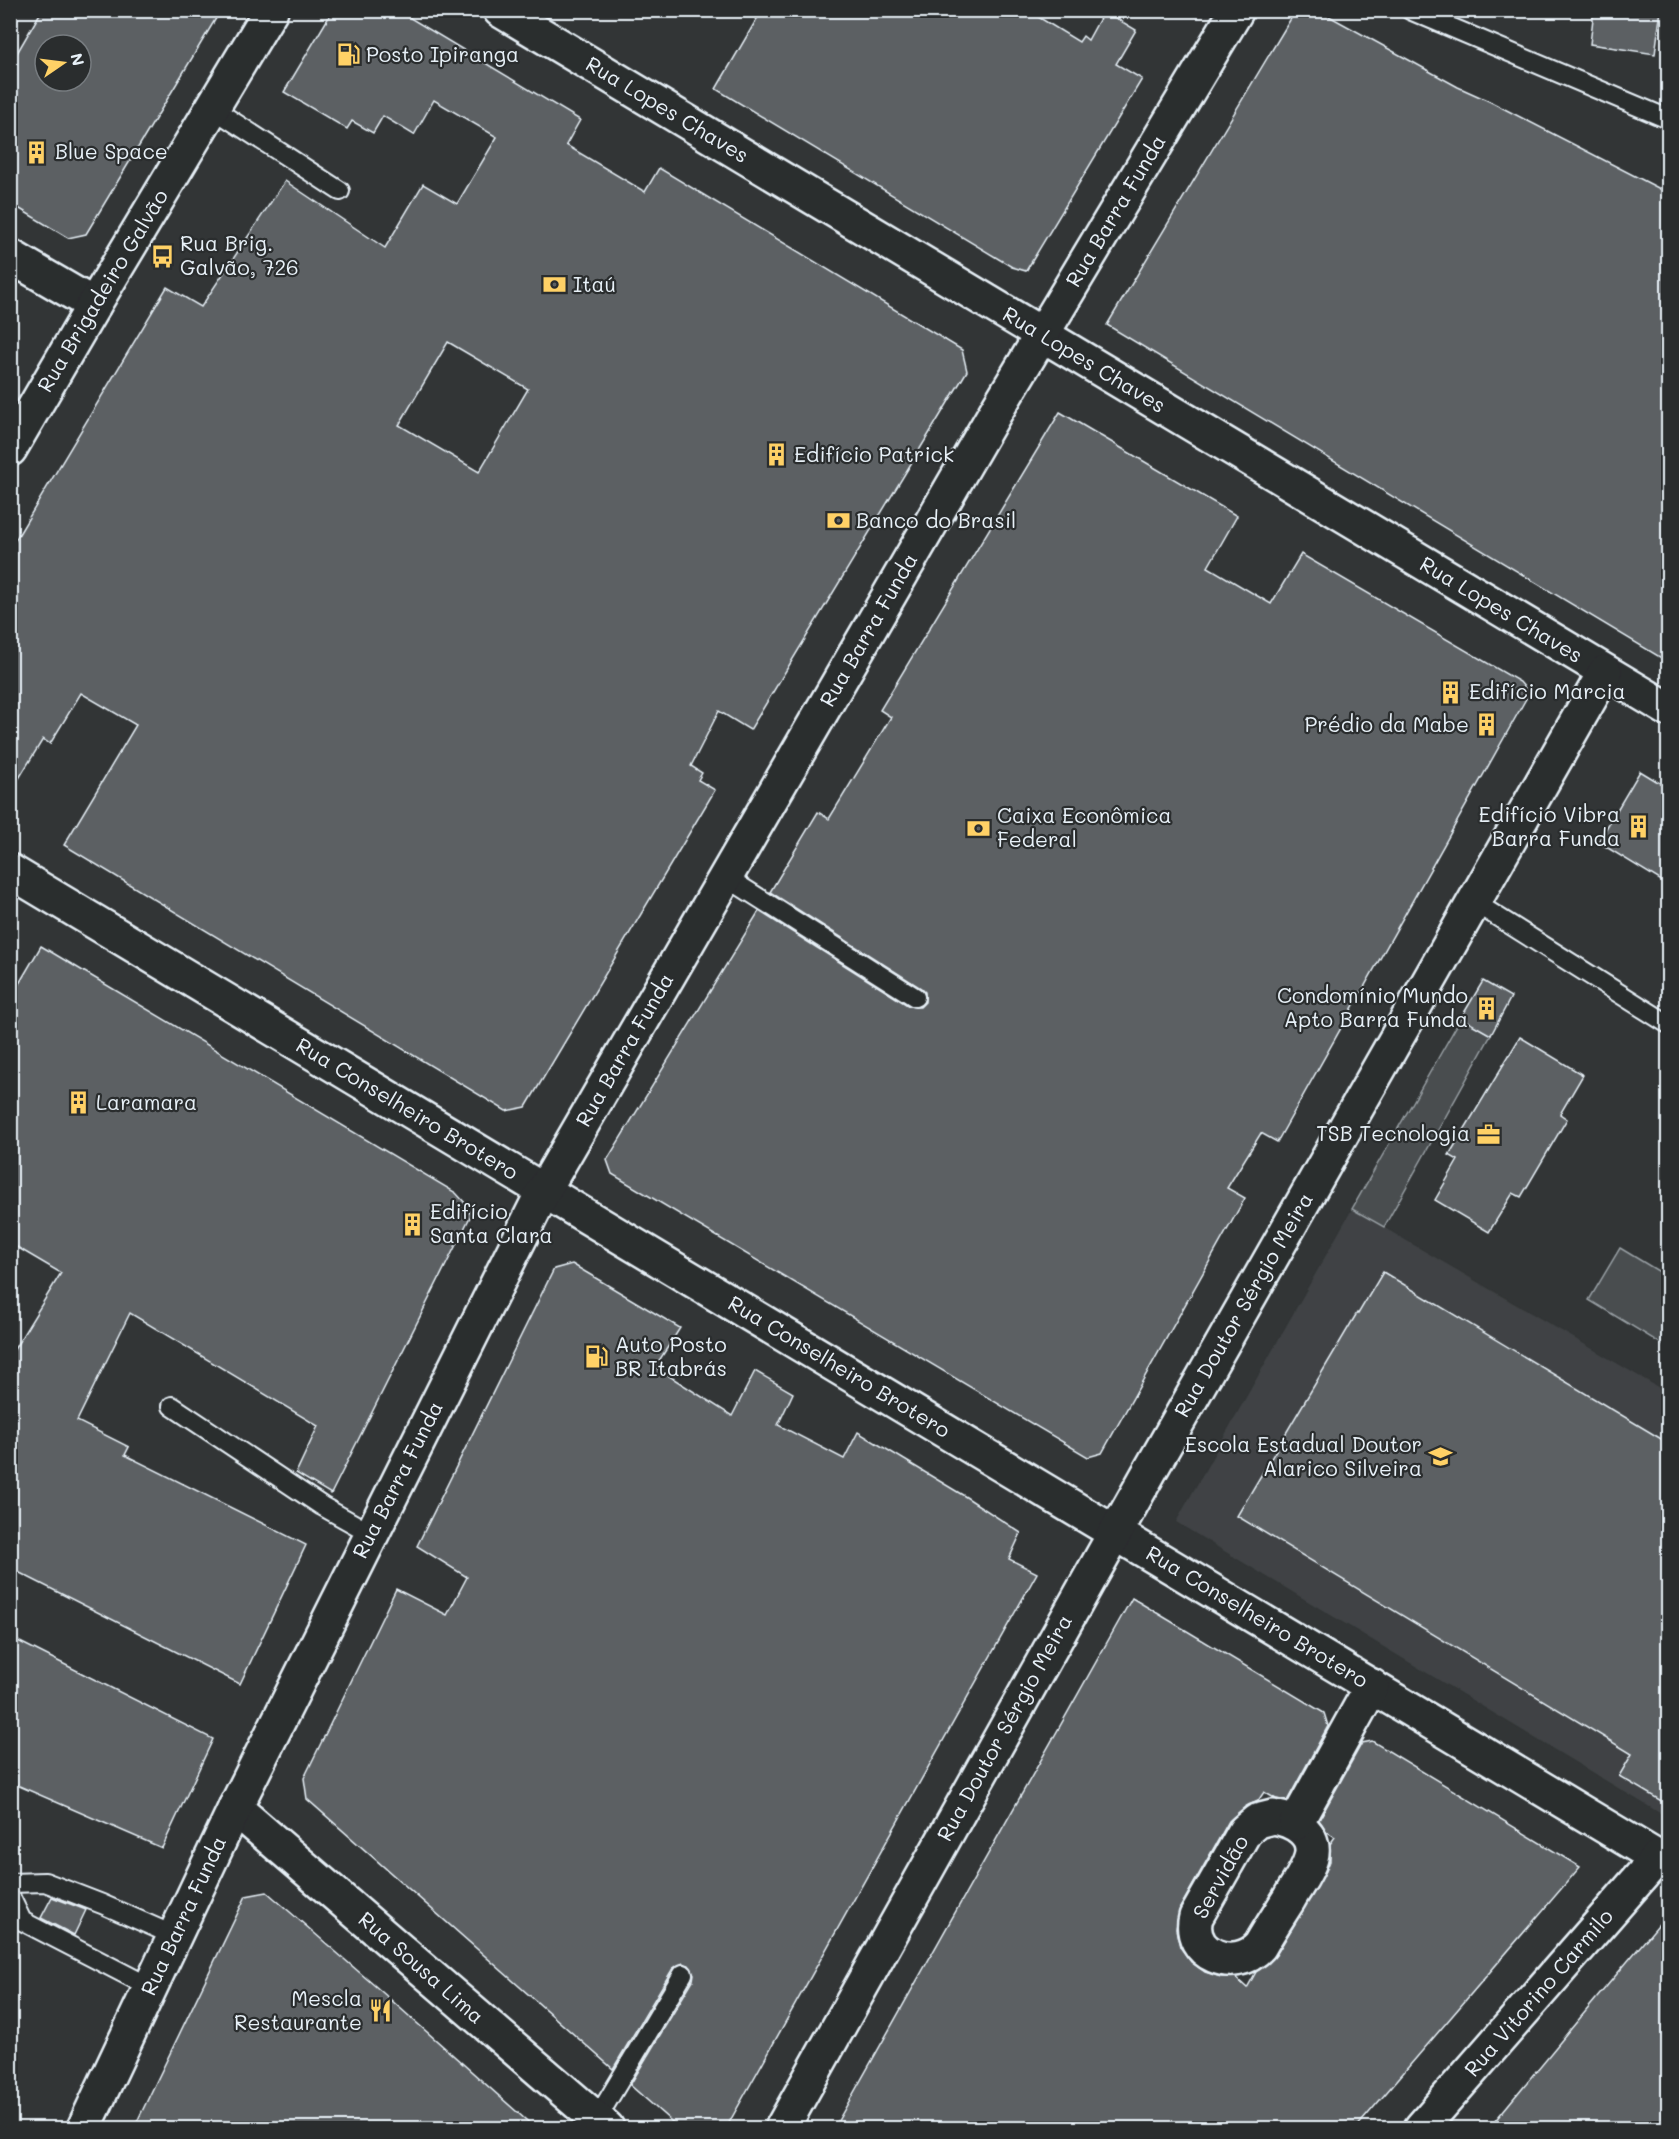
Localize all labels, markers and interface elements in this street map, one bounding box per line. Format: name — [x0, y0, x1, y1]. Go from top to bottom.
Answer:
north arrow — [33, 33, 93, 93]
place label: Posto Ipiranga — [366, 40, 519, 67]
fuel station icon: Posto Ipiranga — [335, 42, 361, 68]
street label: Rua Lopes Chaves — [581, 49, 754, 168]
text: N — [66, 51, 90, 68]
street label: Rua Barra Funda — [1059, 129, 1171, 291]
place label: Blue Space — [55, 137, 168, 164]
building icon: Blue Space — [24, 139, 50, 165]
street label: Rua Brigadeiro Galvão — [30, 184, 173, 397]
place label: Rua Brig. Galvão, 726 — [180, 229, 299, 280]
bus stop icon: Rua Brig. Galvão, 726 — [149, 243, 175, 269]
place label: Itaú — [573, 270, 616, 297]
bank icon: Itaú — [542, 272, 568, 298]
street label: Rua Lopes Chaves — [998, 299, 1171, 418]
place label: Edifício Patrick — [794, 440, 954, 467]
building icon: Edifício Patrick — [763, 442, 789, 468]
place label: Banco do Brasil — [856, 506, 1016, 533]
bank icon: Banco do Brasil — [825, 508, 851, 534]
street label: Rua Barra Funda — [813, 548, 923, 711]
street label: Rua Lopes Chaves — [1415, 549, 1588, 668]
place label: Edifício Marcia — [1469, 677, 1626, 704]
building icon: Edifício Marcia — [1438, 679, 1464, 705]
place label: Prédio da Mabe — [1304, 710, 1469, 737]
building icon: Prédio da Mabe — [1474, 712, 1500, 738]
place label: Edifício Vibra Barra Funda — [1479, 800, 1620, 851]
place label: Caixa Econômica Federal — [997, 801, 1172, 852]
building icon: Edifício Vibra Barra Funda — [1625, 814, 1651, 840]
bank icon: Caixa Econômica Federal — [966, 815, 992, 841]
street label: Rua Barra Funda — [569, 968, 679, 1131]
place label: Condomínio Mundo Apto Barra Funda — [1277, 981, 1468, 1032]
building icon: Condomínio Mundo Apto Barra Funda — [1473, 995, 1499, 1021]
street label: Rua Conselheiro Brotero — [292, 1031, 524, 1185]
place label: Laramara — [96, 1088, 197, 1115]
building icon: Laramara — [65, 1090, 91, 1116]
place label: TSB Tecnologia — [1316, 1119, 1470, 1146]
office icon: TSB Tecnologia — [1475, 1121, 1501, 1147]
street label: Rua Doutor Sérgio Meira — [1167, 1187, 1318, 1421]
place label: Edifício Santa Clara — [430, 1197, 553, 1248]
building icon: Edifício Santa Clara — [399, 1211, 425, 1237]
street label: Rua Conselheiro Brotero — [724, 1289, 956, 1443]
place label: Auto Posto BR Itabrás — [615, 1330, 727, 1381]
fuel station icon: Auto Posto BR Itabrás — [584, 1344, 610, 1370]
street label: Rua Barra Funda — [345, 1396, 448, 1563]
place label: Escola Estadual Doutor Alarico Silveira — [1185, 1430, 1422, 1481]
school or university icon: Escola Estadual Doutor Alarico Silveira — [1427, 1444, 1453, 1470]
street label: Rua Conselheiro Brotero — [1142, 1539, 1374, 1693]
street label: Rua Doutor Sérgio Meira — [930, 1609, 1077, 1845]
street label: Servidão — [1186, 1830, 1254, 1923]
street label: Rua Barra Funda — [134, 1831, 231, 1999]
street label: Rua Vitorino Carmilo — [1458, 1903, 1618, 2081]
street label: Rua Sousa Lima — [354, 1905, 490, 2029]
place label: Mescla Restaurante — [234, 1984, 362, 2035]
restaurant icon: Mescla Restaurante — [367, 1998, 393, 2024]

